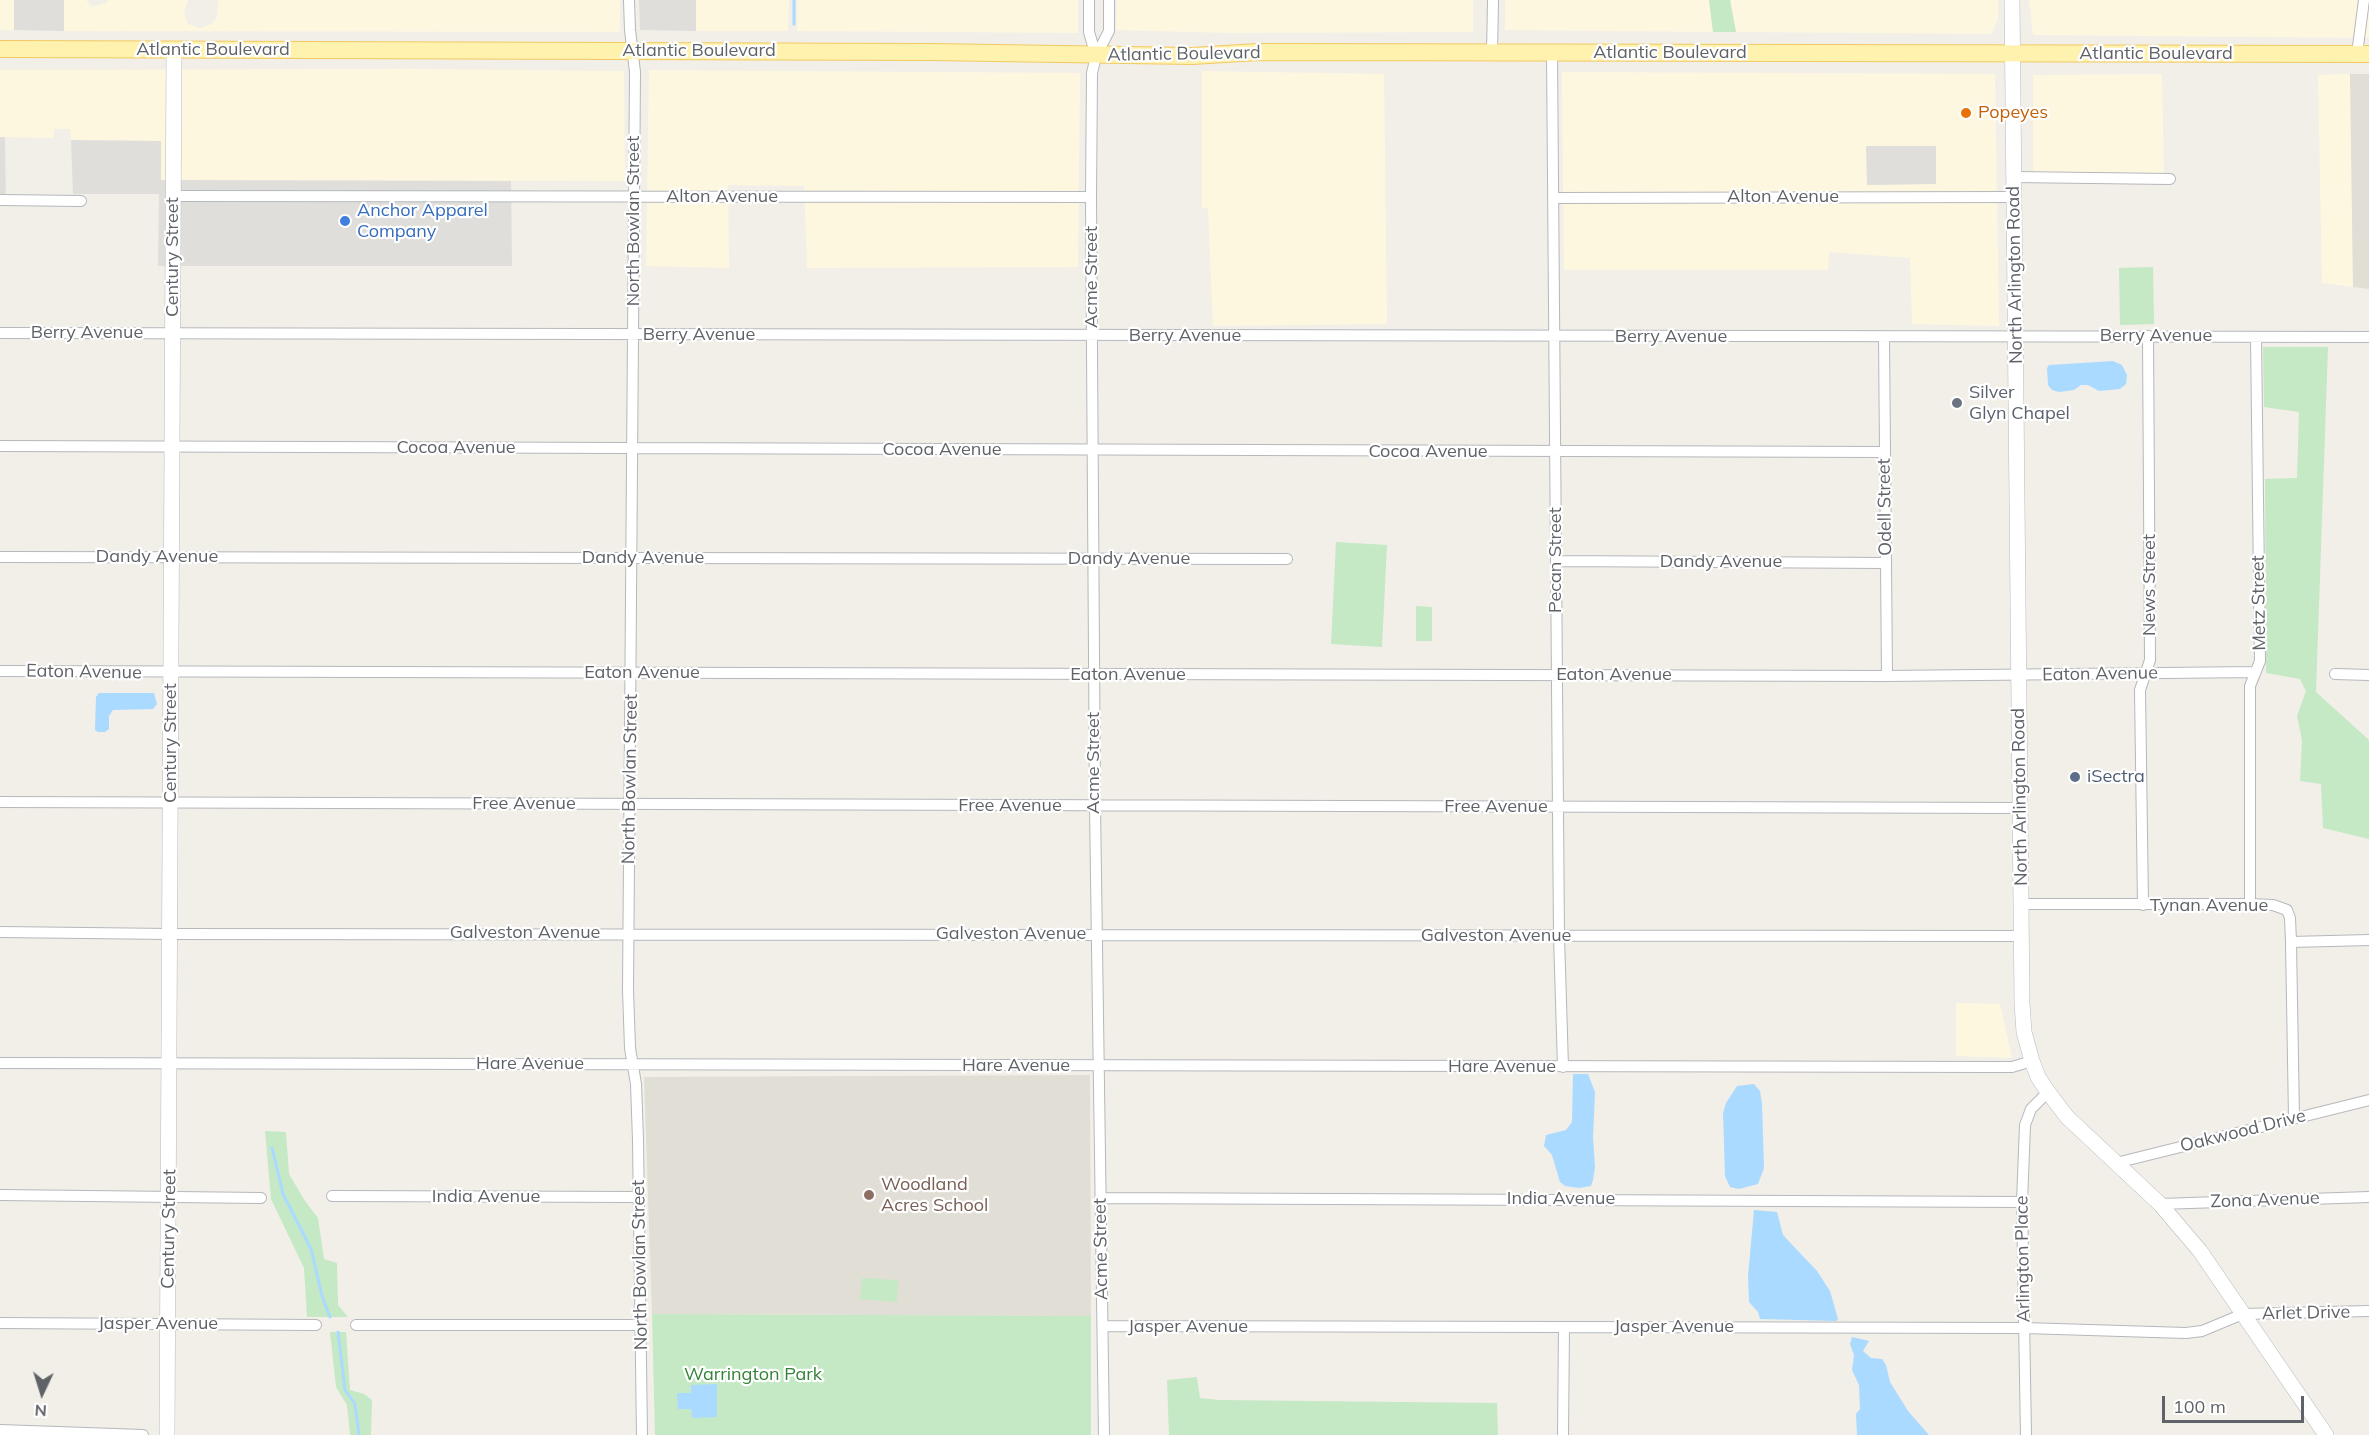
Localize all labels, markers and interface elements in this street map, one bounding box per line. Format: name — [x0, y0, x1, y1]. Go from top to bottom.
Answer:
street label: Atlantic Boulevard — [136, 39, 290, 61]
street label: Atlantic Boulevard — [622, 40, 776, 62]
street label: Atlantic Boulevard — [1107, 42, 1261, 66]
street label: Atlantic Boulevard — [1593, 42, 1747, 64]
street label: Atlantic Boulevard — [2079, 43, 2233, 65]
place label: Popeyes — [1978, 102, 2048, 124]
marker: Popeyes — [1959, 106, 1973, 120]
street label: North Bowlan Street — [623, 136, 645, 306]
street label: Alton Avenue — [666, 186, 778, 208]
street label: Alton Avenue — [1727, 186, 1839, 208]
street label: North Arlington Road — [2003, 186, 2027, 364]
street label: Century Street — [162, 197, 184, 317]
place label: Anchor Apparel Company — [357, 200, 488, 242]
marker: Anchor Apparel Company — [338, 214, 352, 228]
street label: Acme Street — [1081, 226, 1103, 328]
street label: Berry Avenue — [31, 322, 143, 344]
street label: Berry Avenue — [643, 324, 755, 346]
street label: Berry Avenue — [1129, 325, 1241, 347]
street label: Berry Avenue — [2100, 325, 2212, 347]
street label: Berry Avenue — [1615, 326, 1727, 348]
place label: Silver Glyn Chapel — [1969, 382, 2070, 424]
marker: Silver Glyn Chapel — [1950, 396, 1964, 410]
street label: Cocoa Avenue — [396, 437, 516, 459]
street label: Cocoa Avenue — [882, 439, 1002, 461]
street label: Cocoa Avenue — [1368, 441, 1488, 463]
street label: Odell Street — [1873, 458, 1897, 556]
street label: Pecan Street — [1545, 507, 1567, 613]
street label: News Street — [2139, 534, 2161, 636]
street label: Dandy Avenue — [96, 546, 218, 568]
street label: Dandy Avenue — [582, 547, 704, 569]
street label: Dandy Avenue — [1068, 548, 1190, 570]
street label: Dandy Avenue — [1660, 551, 1782, 573]
street label: Metz Street — [2247, 555, 2271, 651]
street label: Eaton Avenue — [26, 660, 142, 684]
street label: Eaton Avenue — [584, 662, 700, 684]
street label: Eaton Avenue — [2042, 662, 2158, 686]
street label: Eaton Avenue — [1070, 664, 1186, 686]
street label: Eaton Avenue — [1556, 664, 1672, 686]
street label: Century Street — [160, 683, 182, 803]
street label: North Bowlan Street — [618, 694, 642, 864]
street label: North Arlington Road — [2008, 708, 2032, 886]
street label: Acme Street — [1083, 712, 1105, 814]
place label: iSectra — [2087, 766, 2145, 788]
marker: iSectra — [2068, 770, 2082, 784]
street label: Free Avenue — [472, 793, 576, 815]
street label: Free Avenue — [958, 795, 1062, 817]
street label: Free Avenue — [1444, 796, 1548, 818]
street label: Tynan Avenue — [2150, 895, 2268, 917]
street label: Galveston Avenue — [450, 922, 600, 944]
street label: Galveston Avenue — [936, 923, 1086, 945]
street label: Galveston Avenue — [1421, 925, 1571, 947]
street label: Hare Avenue — [476, 1053, 584, 1075]
street label: Hare Avenue — [962, 1055, 1070, 1077]
street label: Hare Avenue — [1448, 1056, 1556, 1078]
street label: Oakwood Drive — [2178, 1105, 2308, 1157]
street label: Century Street — [157, 1169, 181, 1289]
place label: Woodland Acres School — [881, 1174, 988, 1216]
street label: North Bowlan Street — [628, 1180, 652, 1350]
street label: India Avenue — [432, 1186, 540, 1208]
street label: Zona Avenue — [2210, 1187, 2320, 1213]
marker: Woodland Acres School — [862, 1188, 876, 1202]
street label: India Avenue — [1507, 1188, 1615, 1210]
street label: Arlington Place — [2011, 1195, 2035, 1323]
street label: Acme Street — [1089, 1198, 1113, 1300]
street label: Arlet Drive — [2262, 1301, 2350, 1325]
street label: Jasper Avenue — [98, 1313, 218, 1335]
street label: Jasper Avenue — [1128, 1316, 1248, 1338]
street label: Jasper Avenue — [1614, 1316, 1734, 1338]
north arrow — [12, 1363, 72, 1423]
park label: Warrington Park — [684, 1364, 822, 1386]
scale bar — [2165, 1384, 2308, 1422]
text: 100 m — [2173, 1395, 2226, 1418]
text: N — [34, 1401, 47, 1421]

